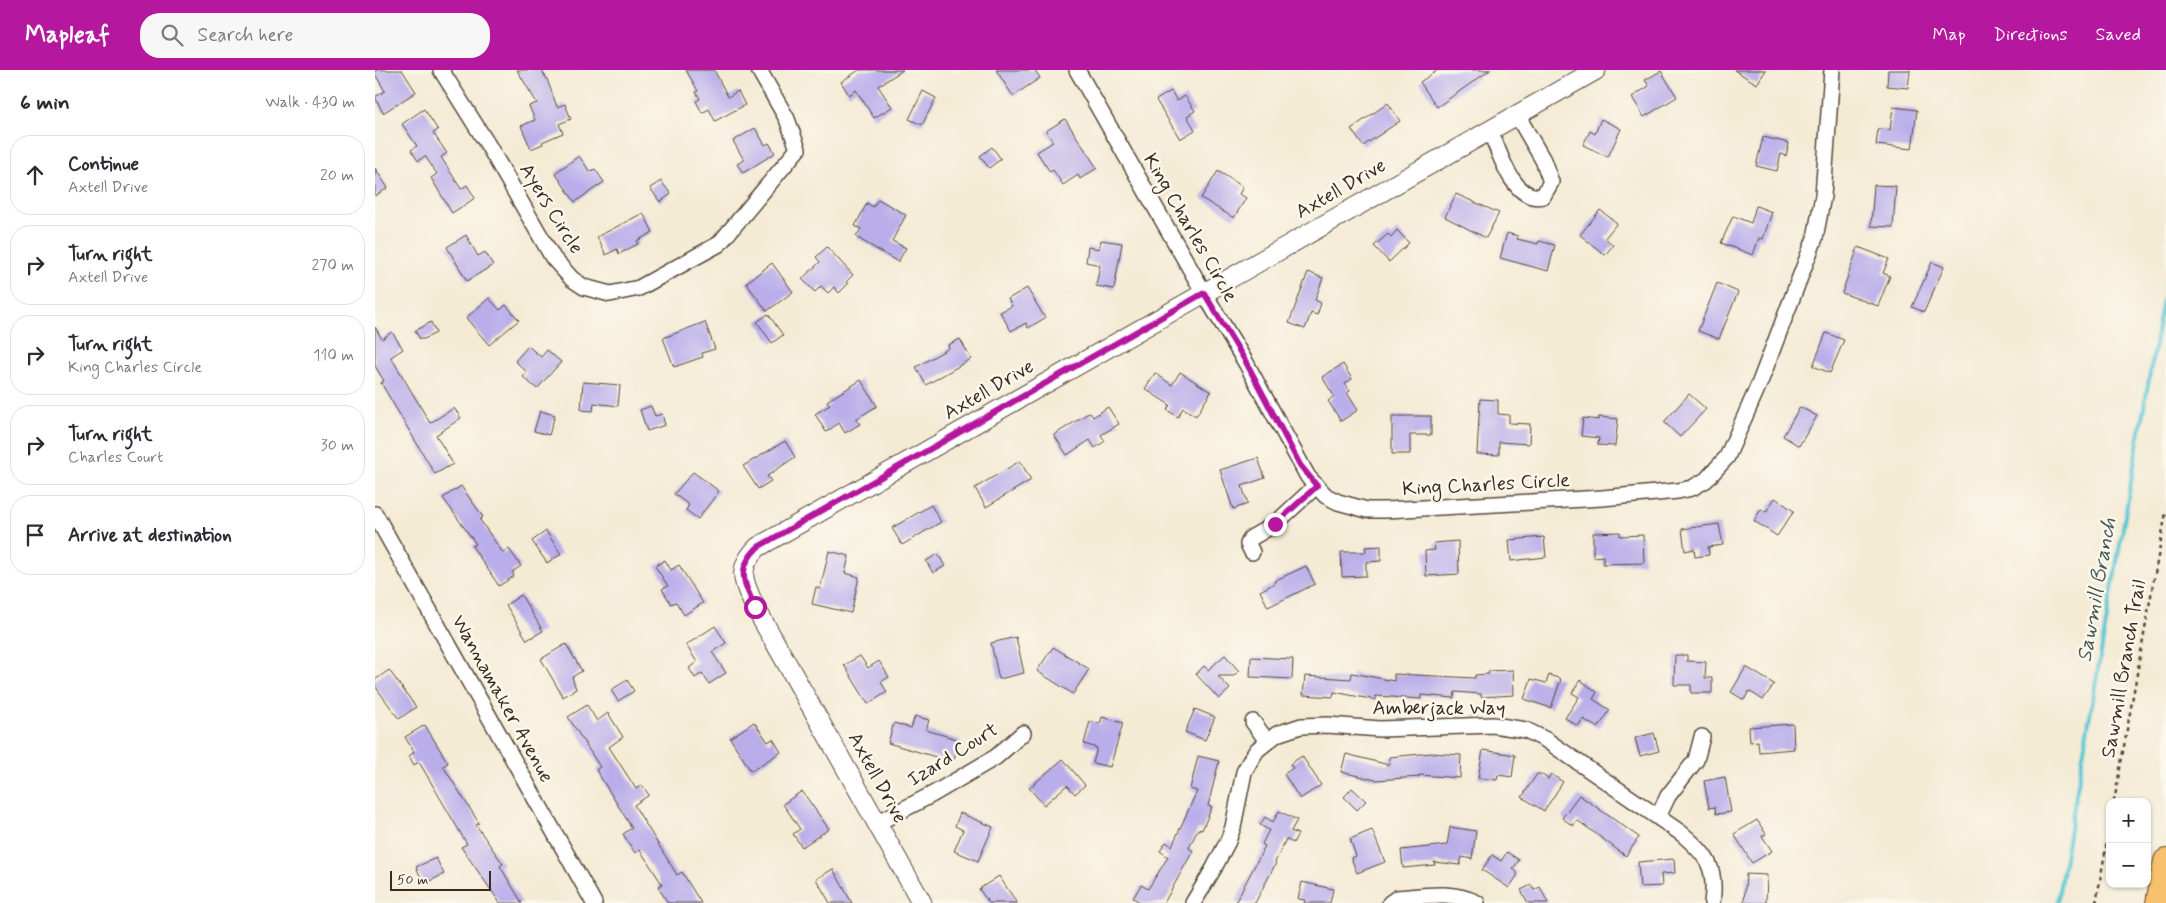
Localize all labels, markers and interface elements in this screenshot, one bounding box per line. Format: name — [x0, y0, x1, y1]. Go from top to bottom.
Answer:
search box — [140, 13, 490, 58]
text: Mapleaf — [25, 20, 110, 51]
icon: search — [158, 21, 186, 49]
text: Search here — [198, 23, 293, 48]
text: Map — [1933, 23, 1966, 47]
text: Directions — [1994, 23, 2068, 47]
text: Saved — [2096, 23, 2141, 47]
text: 6 min — [20, 89, 70, 117]
text: Walk · 430 m — [265, 92, 355, 113]
street label: King Charles Circle — [1136, 149, 1244, 308]
text: Continue — [68, 152, 139, 177]
street label: Axtell Drive — [1291, 152, 1391, 226]
street label: Ayers Circle — [513, 159, 589, 259]
icon: ahead — [21, 161, 49, 189]
text: 20 m — [320, 165, 354, 186]
text: Axtell Drive — [68, 177, 148, 198]
text: Turn right — [68, 242, 152, 267]
icon: right — [21, 251, 49, 279]
text: 270 m — [311, 255, 354, 276]
text: Axtell Drive — [68, 267, 148, 288]
text: Turn right — [68, 332, 152, 357]
icon: right — [21, 341, 49, 369]
text: 110 m — [313, 345, 354, 366]
street label: Axtell Drive — [939, 353, 1039, 427]
text: King Charles Circle — [68, 357, 202, 378]
text: Turn right — [68, 422, 152, 447]
icon: right — [21, 431, 49, 459]
text: 30 m — [321, 435, 354, 456]
text: Charles Court — [68, 447, 163, 468]
street label: King Charles Circle — [1402, 467, 1571, 504]
route end — [1264, 513, 1287, 536]
water label: Sawmill Branch — [2071, 515, 2124, 664]
icon: arrive — [21, 521, 49, 549]
text: Arrive at destination — [68, 523, 232, 548]
street label: Sawmill Branch Trail — [2095, 578, 2153, 760]
route start — [744, 596, 767, 619]
street label: Wannamaker Avenue — [445, 610, 559, 788]
street label: Amberjack Way — [1373, 695, 1505, 722]
street label: Izard Court — [903, 717, 1003, 793]
street label: Axtell Drive — [841, 728, 913, 828]
map controls — [2106, 798, 2151, 888]
button: + — [2106, 798, 2151, 843]
button: − — [2106, 843, 2151, 888]
scale bar — [390, 868, 491, 891]
text: 50 m — [397, 871, 428, 889]

